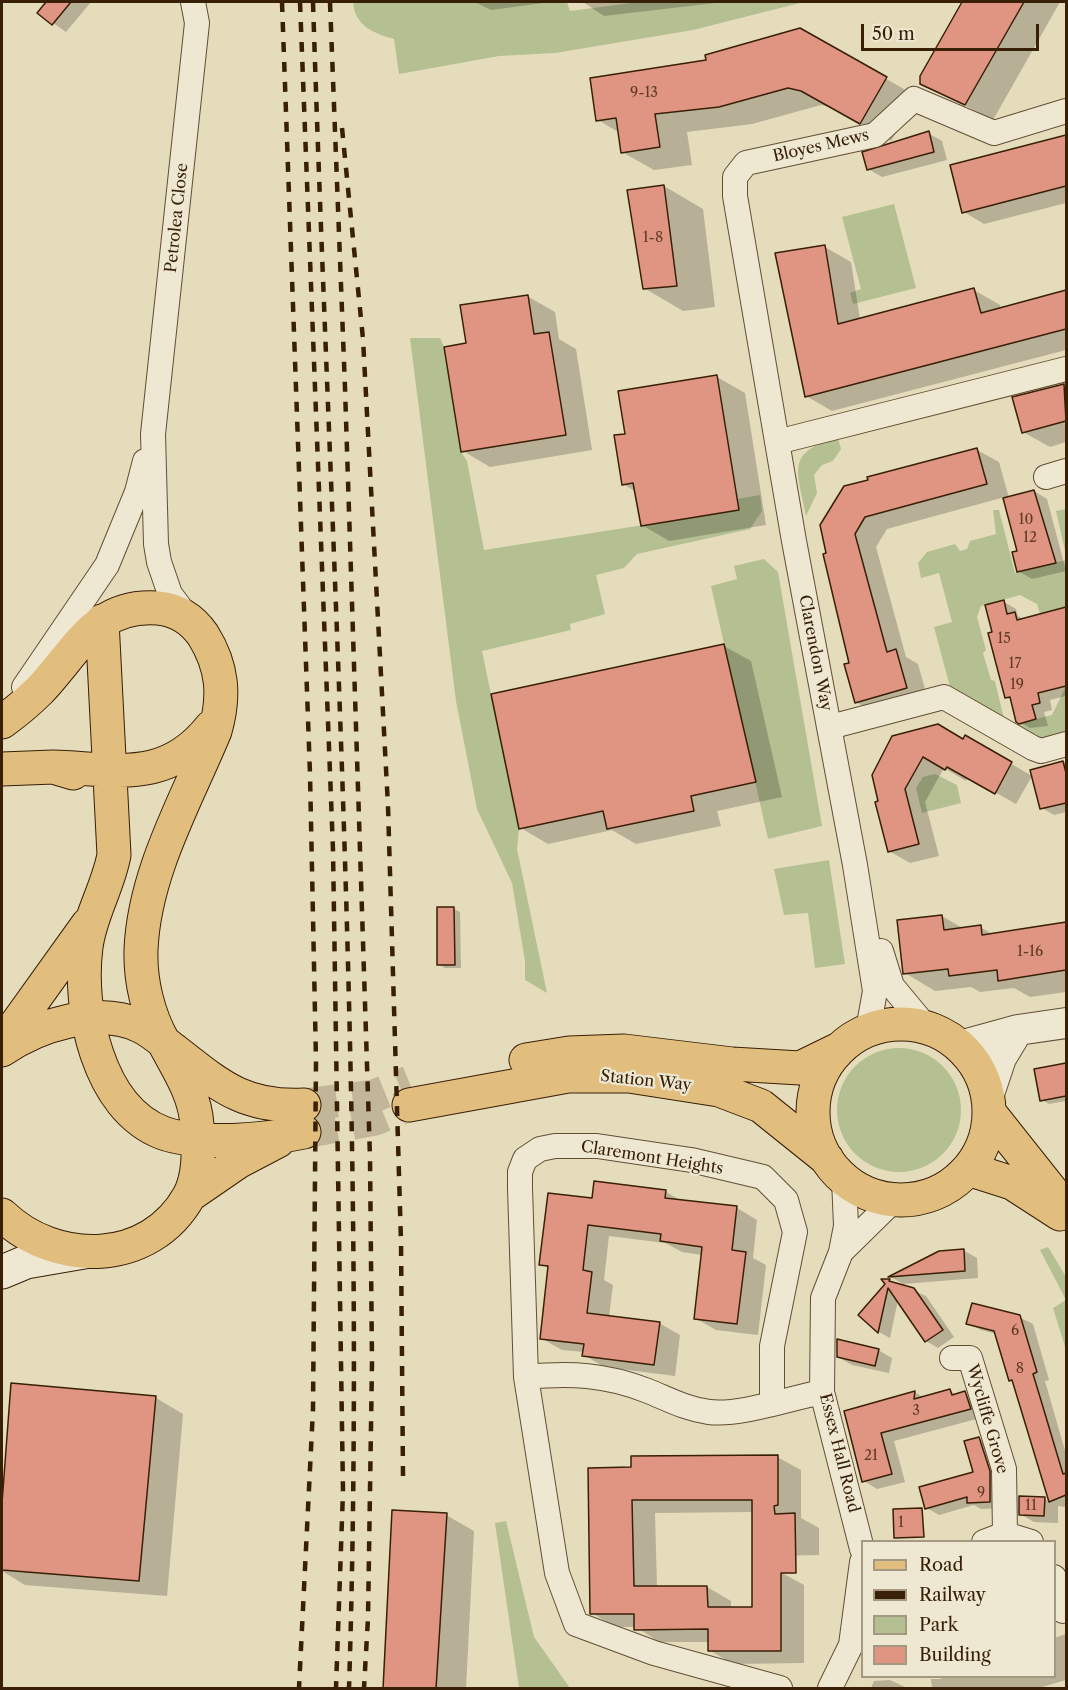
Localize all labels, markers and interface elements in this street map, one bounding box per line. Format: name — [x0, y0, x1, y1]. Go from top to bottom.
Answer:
scale bar — [864, 12, 1042, 50]
text: 50 m — [872, 23, 915, 45]
house number: 9-13 — [630, 85, 658, 101]
street label: Bloyes Mews — [771, 126, 871, 166]
street label: Petrolea Close — [162, 162, 192, 274]
house number: 1-8 — [643, 230, 663, 246]
house number: 10 — [1019, 512, 1033, 528]
house number: 12 — [1023, 530, 1037, 546]
street label: Clarendon Way — [794, 593, 836, 713]
house number: 15 — [997, 631, 1011, 647]
house number: 17 — [1009, 656, 1021, 672]
house number: 19 — [1010, 677, 1024, 693]
house number: 1-16 — [1017, 944, 1043, 960]
street label: Station Way — [600, 1067, 692, 1095]
street label: Claremont Heights — [579, 1137, 725, 1179]
house number: 6 — [1011, 1323, 1019, 1339]
house number: 8 — [1016, 1361, 1024, 1377]
street label: Wycliffe Grove — [962, 1362, 1012, 1476]
street label: Essex Hall Road — [815, 1391, 863, 1515]
house number: 3 — [912, 1403, 920, 1419]
house number: 21 — [864, 1448, 878, 1464]
house number: 9 — [977, 1485, 985, 1501]
house number: 11 — [1025, 1498, 1037, 1514]
house number: 1 — [898, 1515, 904, 1531]
legend — [861, 1540, 1056, 1678]
text: Road — [919, 1554, 964, 1576]
text: Railway — [919, 1584, 986, 1606]
text: Park — [919, 1614, 958, 1636]
text: Building — [919, 1644, 991, 1666]

